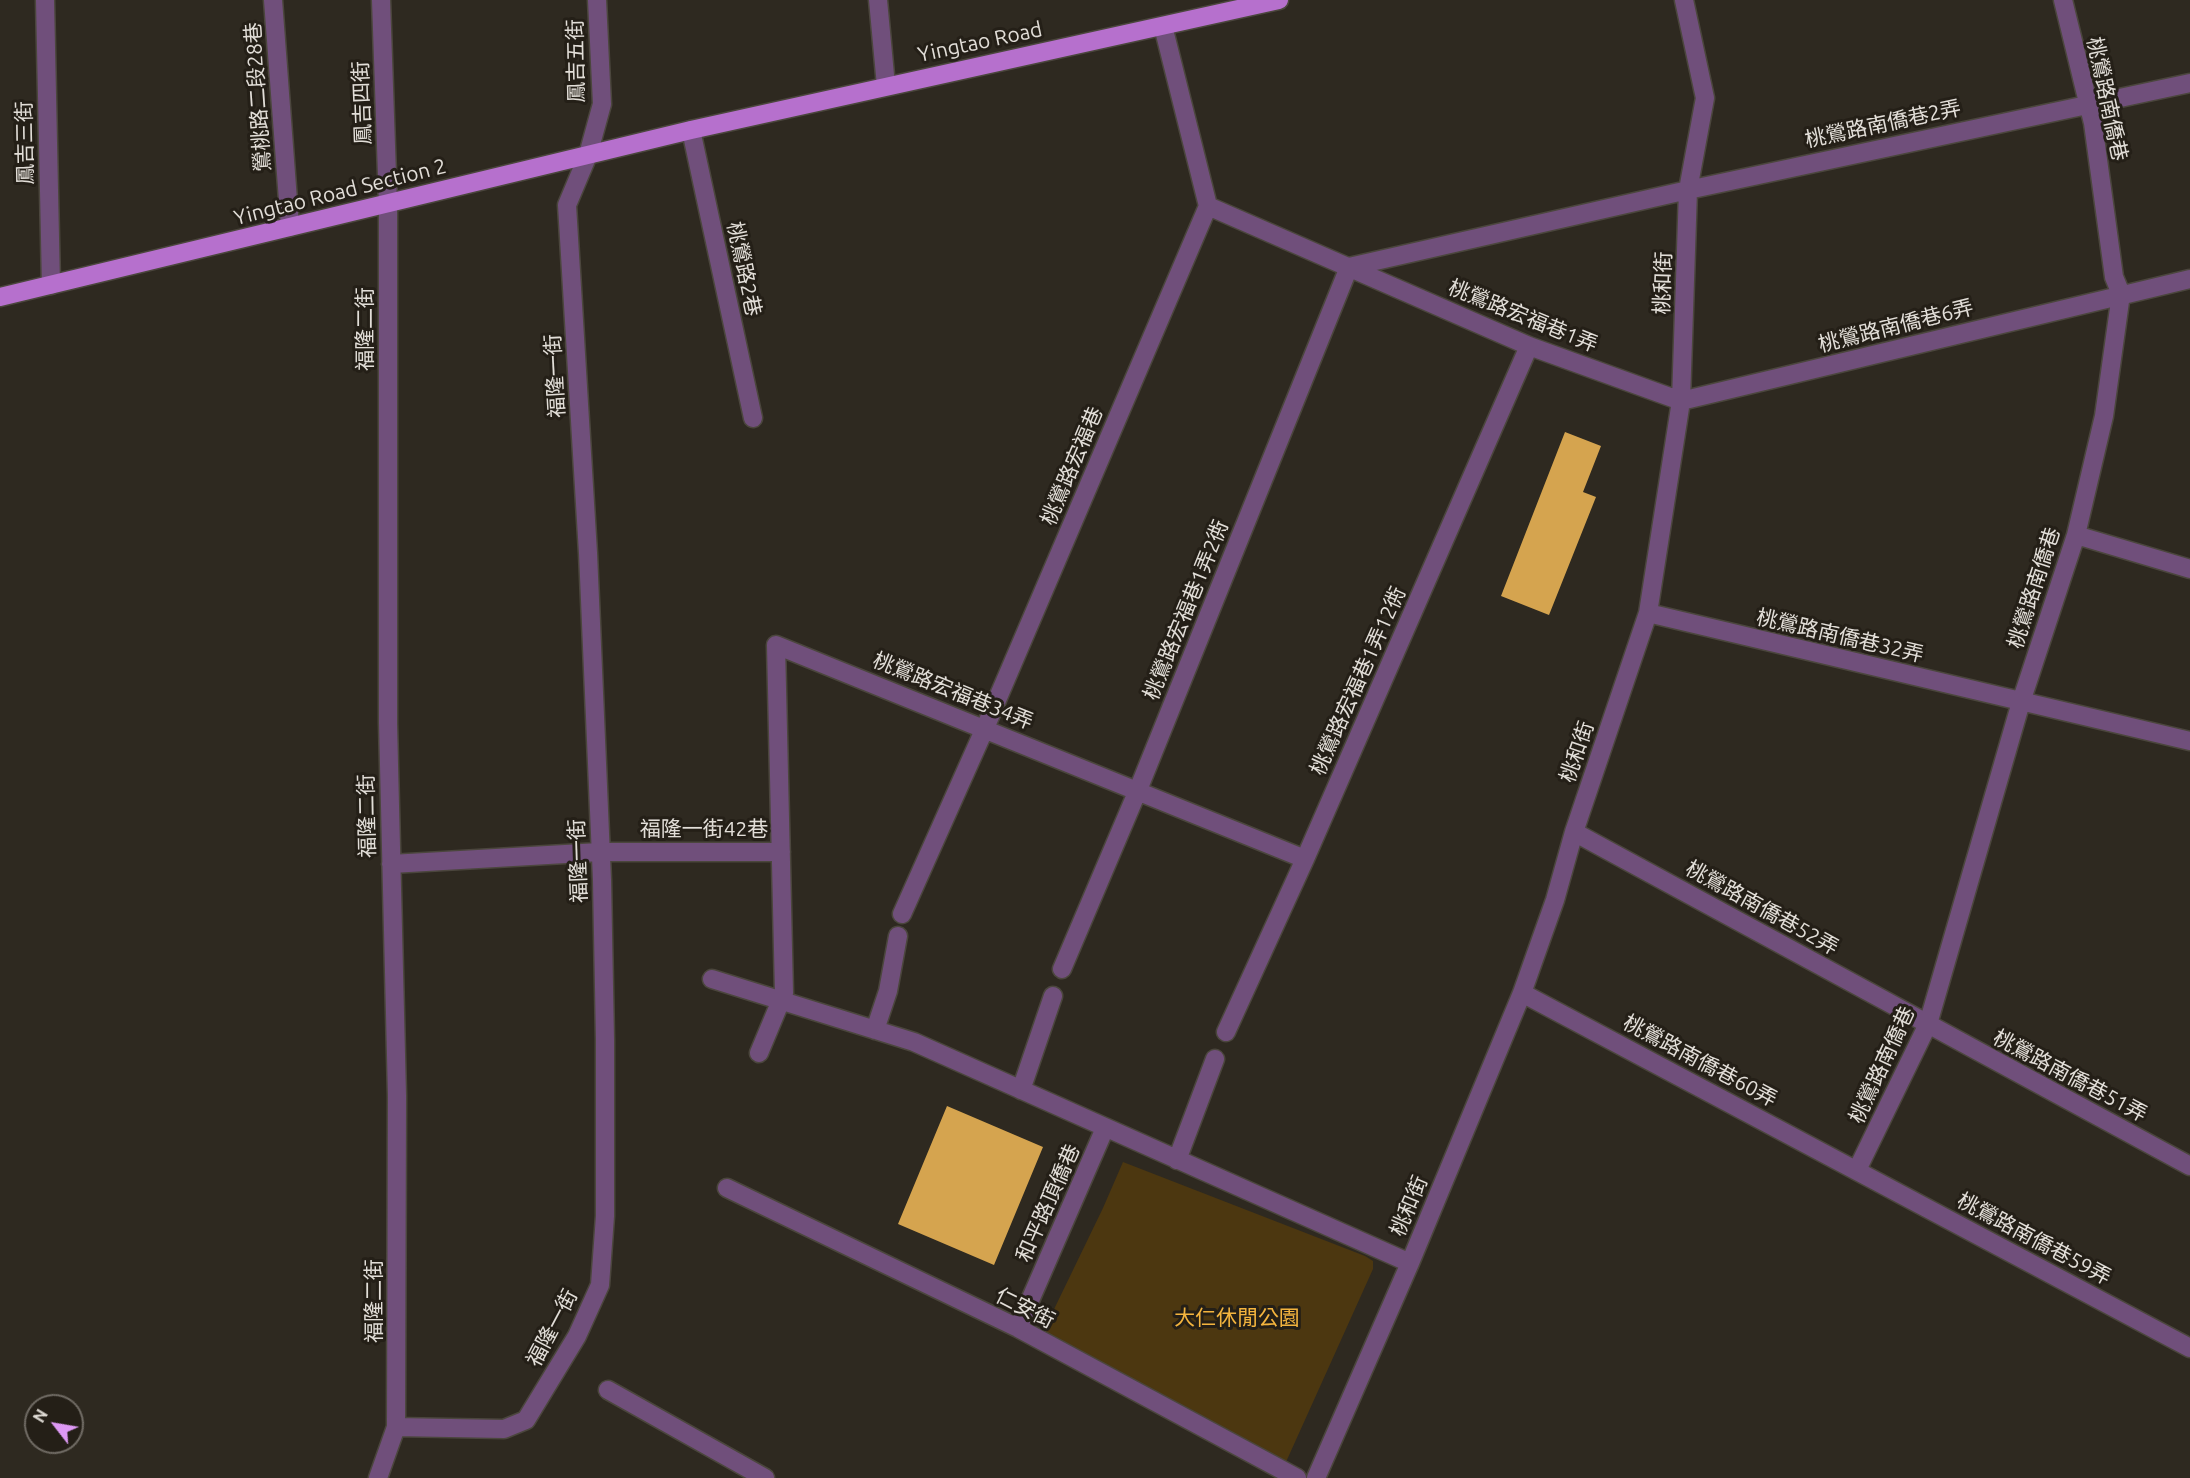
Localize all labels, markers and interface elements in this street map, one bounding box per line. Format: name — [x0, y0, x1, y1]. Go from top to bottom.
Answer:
street label: Yingtao Road — [915, 17, 1045, 67]
street label: 鳳吉五街 — [563, 19, 589, 103]
street label: 鶯桃路二段28巷 — [240, 21, 276, 173]
street label: 桃鶯路南僑巷 — [2082, 35, 2132, 163]
street label: 鳳吉四街 — [348, 61, 376, 145]
street label: 桃鶯路南僑巷2弄 — [1803, 95, 1963, 153]
street label: 鳳吉三街 — [12, 101, 38, 185]
street label: Yingtao Road Section 2 — [231, 153, 449, 231]
street label: 桃鶯路2巷 — [722, 220, 766, 318]
street label: 桃和街 — [1649, 251, 1677, 315]
street label: 桃鶯路宏福巷1弄 — [1445, 275, 1601, 357]
street label: 福隆二街 — [352, 287, 378, 371]
street label: 桃鶯路南僑巷6弄 — [1816, 295, 1976, 357]
street label: 福隆一街 — [540, 333, 570, 419]
street label: 桃鶯路宏福巷 — [1036, 403, 1108, 529]
street label: 桃鶯路宏福巷1弄2衖 — [1138, 516, 1234, 704]
street label: 桃鶯路南僑巷 — [2003, 524, 2065, 652]
street label: 桃鶯路宏福巷1弄12衖 — [1305, 583, 1411, 779]
street label: 桃鶯路南僑巷32弄 — [1754, 605, 1926, 667]
street label: 桃鶯路宏福巷34弄 — [869, 647, 1037, 735]
street label: 桃和街 — [1555, 718, 1599, 786]
street label: 福隆二街 — [354, 774, 380, 858]
street label: 福隆一街42巷 — [640, 816, 768, 842]
street label: 福隆一街 — [564, 819, 592, 903]
street label: 桃鶯路南僑巷52弄 — [1681, 856, 1843, 960]
street label: 桃鶯路南僑巷 — [1844, 1003, 1920, 1127]
street label: 桃鶯路南僑巷60弄 — [1619, 1010, 1781, 1112]
street label: 桃鶯路南僑巷51弄 — [1989, 1025, 2151, 1127]
street label: 和平路頂僑巷 — [1011, 1140, 1085, 1266]
street label: 桃和街 — [1385, 1172, 1433, 1240]
street label: 桃鶯路南僑巷59弄 — [1953, 1188, 2115, 1290]
street label: 福隆二街 — [361, 1259, 387, 1343]
street label: 仁安街 — [991, 1282, 1059, 1334]
street label: 福隆一街 — [521, 1285, 583, 1371]
park label: 大仁休閒公園 — [1174, 1305, 1300, 1331]
north arrow — [24, 1394, 84, 1454]
text: N — [29, 1406, 51, 1426]

